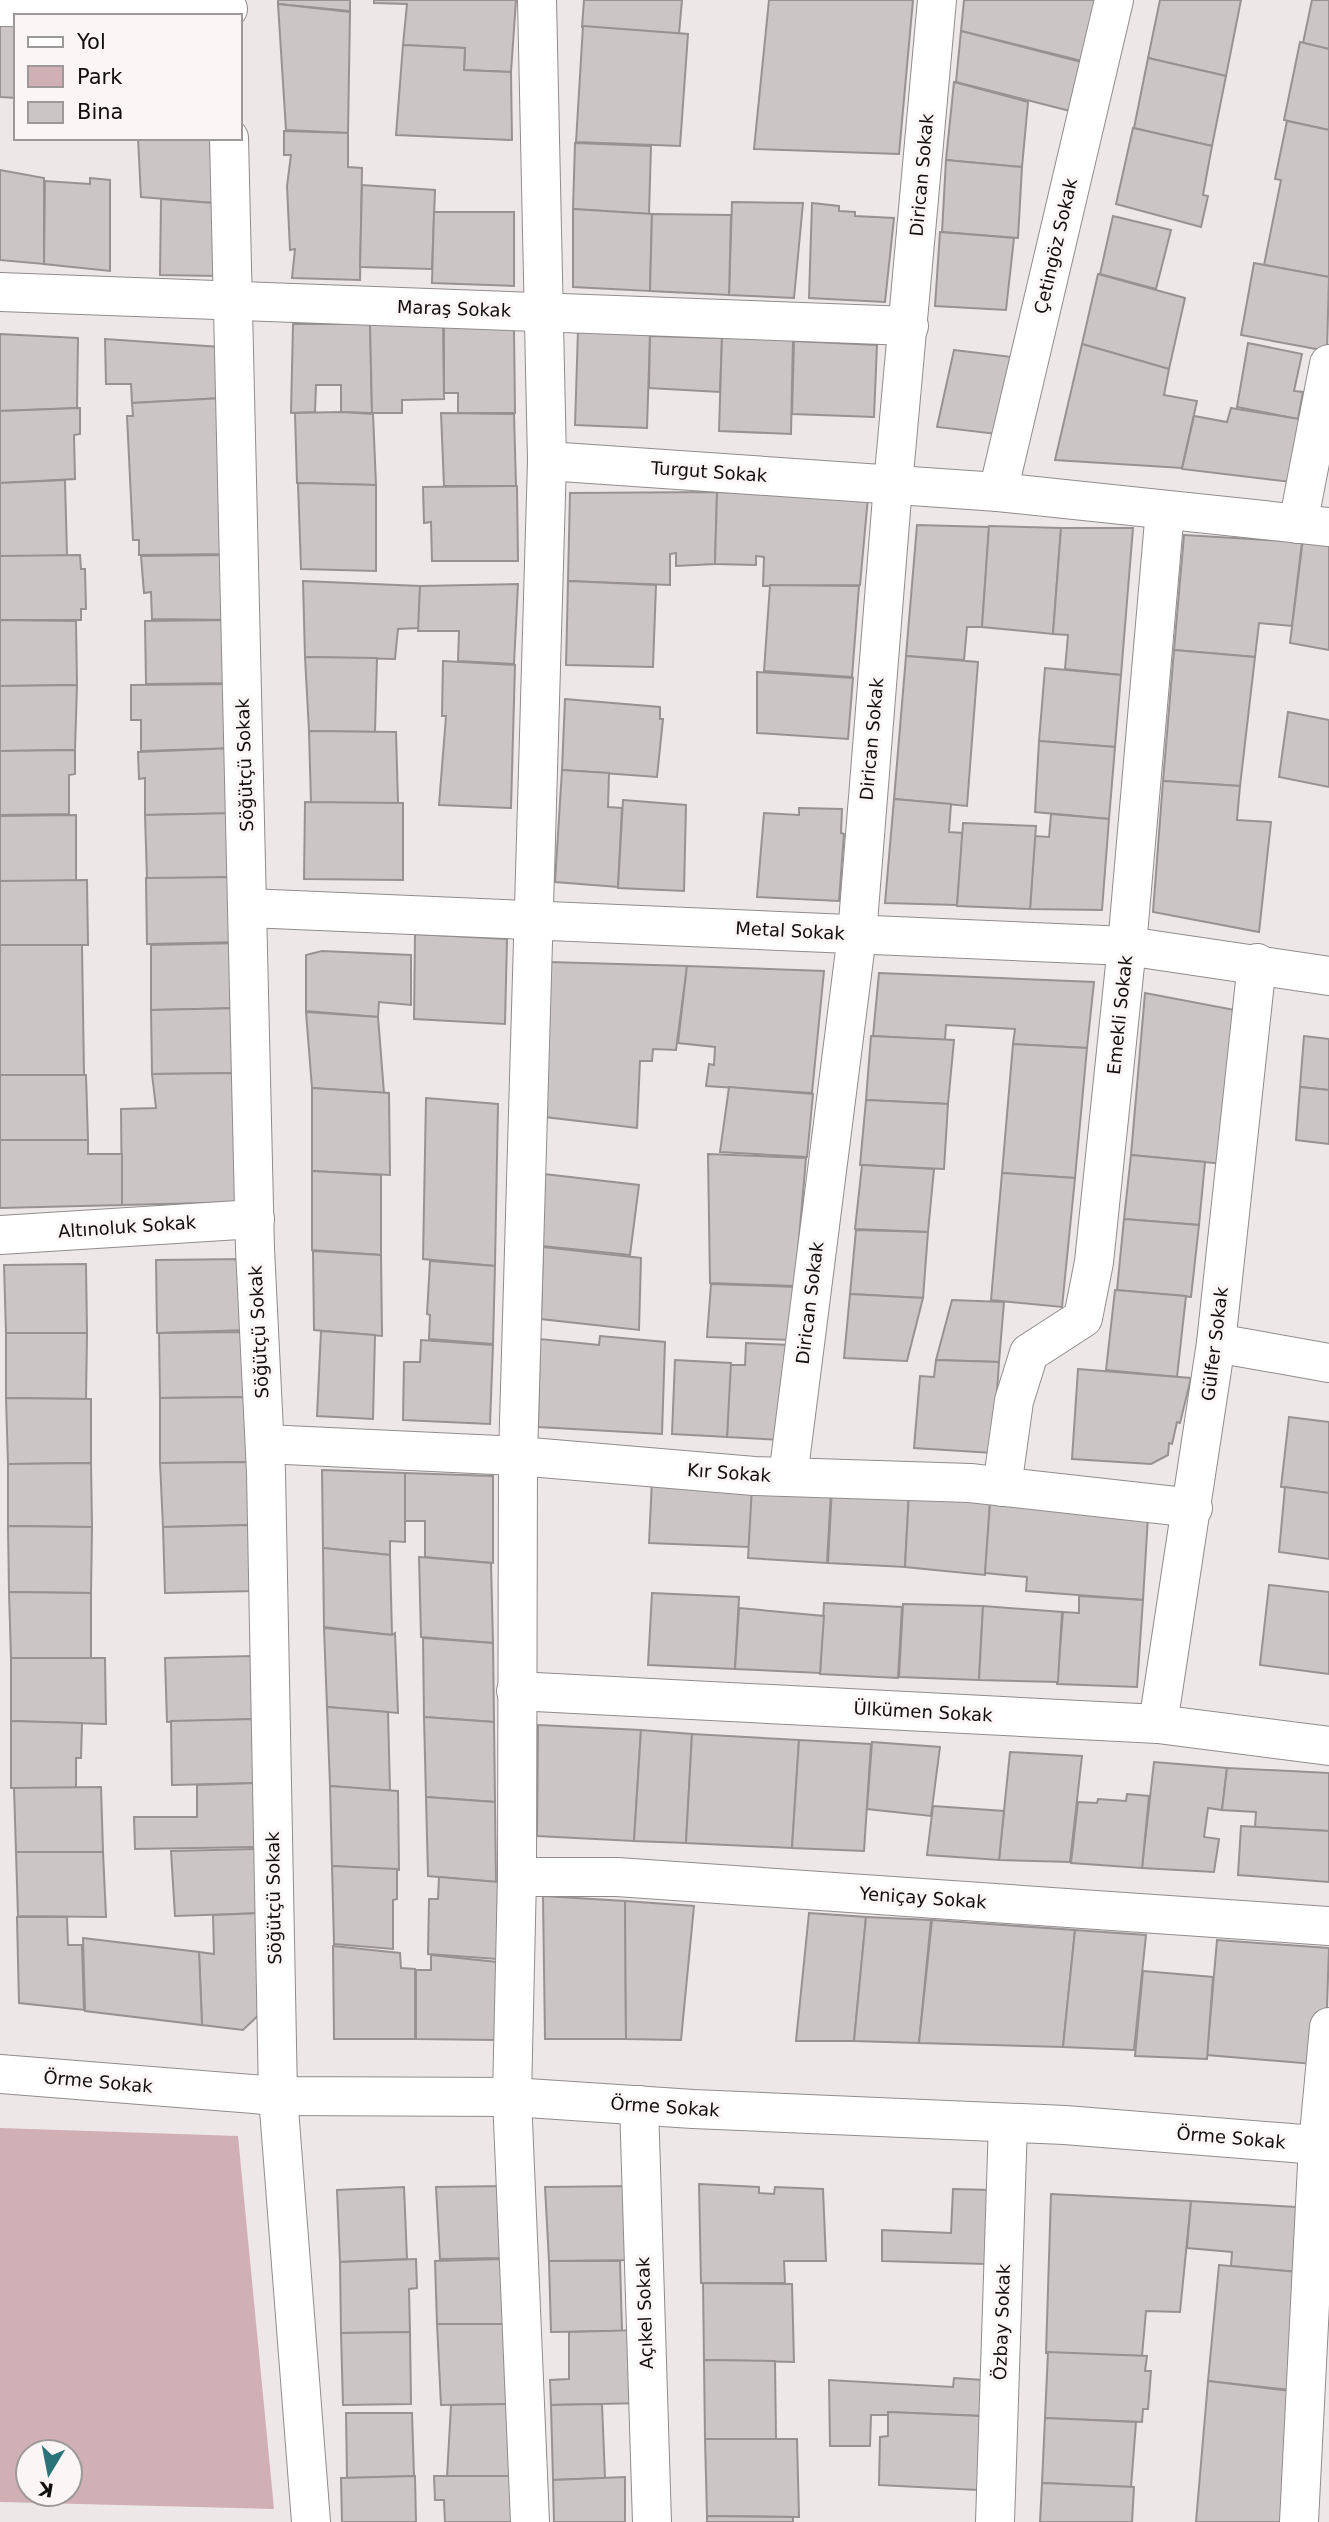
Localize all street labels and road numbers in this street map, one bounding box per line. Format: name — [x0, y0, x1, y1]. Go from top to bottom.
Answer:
street label: Dirican Sokak — [906, 112, 937, 237]
street label: Çetingöz Sokak — [1030, 175, 1081, 316]
street label: Maraş Sokak — [397, 296, 512, 321]
street label: Turgut Sokak — [649, 457, 768, 486]
street label: Dirican Sokak — [856, 676, 887, 801]
street label: Söğütçü Sokak — [232, 697, 257, 832]
street label: Metal Sokak — [735, 917, 846, 944]
street label: Emekli Sokak — [1103, 954, 1136, 1076]
street label: Altınoluk Sokak — [57, 1211, 197, 1242]
street label: Dirican Sokak — [792, 1240, 828, 1365]
street label: Söğütçü Sokak — [244, 1264, 272, 1399]
street label: Gülfer Sokak — [1197, 1285, 1232, 1402]
street label: Kır Sokak — [686, 1459, 772, 1486]
street label: Ülkümen Sokak — [853, 1697, 994, 1726]
street label: Söğütçü Sokak — [262, 1831, 285, 1965]
street label: Yeniçay Sokak — [858, 1883, 988, 1912]
street label: Örme Sokak — [43, 2066, 154, 2097]
street label: Örme Sokak — [610, 2092, 721, 2121]
street label: Örme Sokak — [1176, 2122, 1287, 2153]
street label: Açıkel Sokak — [632, 2256, 657, 2370]
street label: Özbay Sokak — [989, 2263, 1014, 2381]

